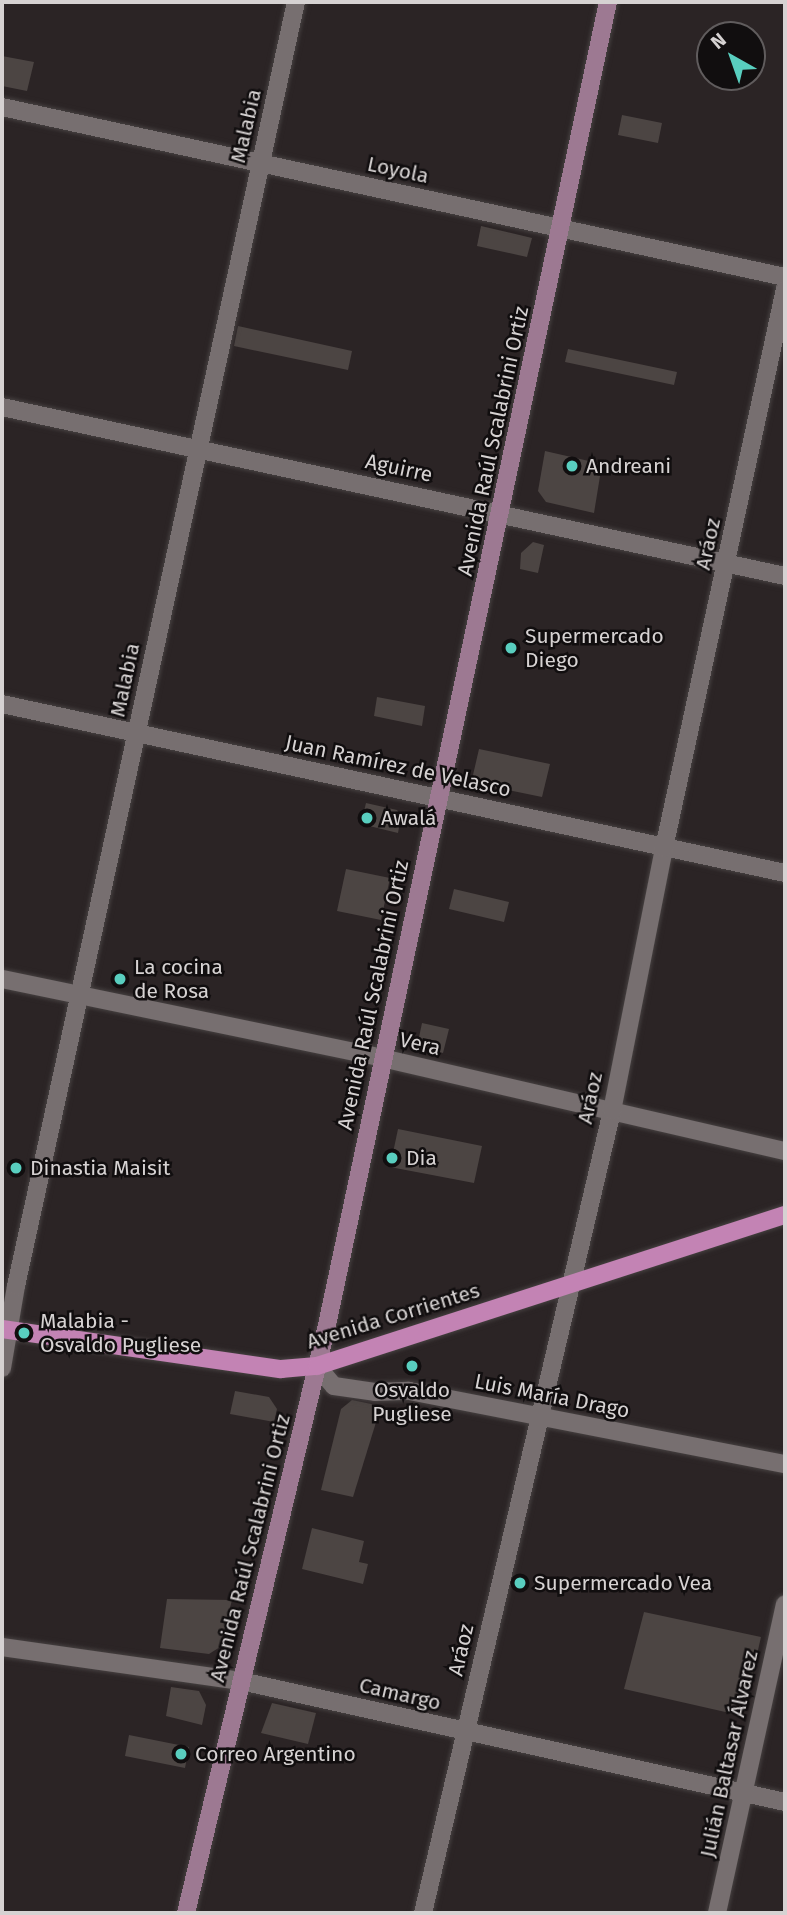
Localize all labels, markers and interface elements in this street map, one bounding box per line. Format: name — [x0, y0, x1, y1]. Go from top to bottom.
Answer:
north arrow — [696, 21, 766, 91]
text: N — [706, 28, 731, 54]
street label: Malabia — [225, 87, 267, 165]
street label: Loyola — [365, 151, 431, 189]
street label: Avenida Raúl Scalabrini Ortiz — [452, 304, 534, 578]
street label: Aguirre — [363, 449, 435, 487]
place label: Andreani — [586, 453, 671, 479]
marker: Andreani — [564, 458, 580, 474]
street label: Aráoz — [690, 516, 726, 572]
place label: Supermercado Diego — [525, 623, 664, 673]
marker: Supermercado Diego — [503, 640, 519, 656]
street label: Malabia — [105, 641, 145, 719]
street label: Juan Ramírez de Velasco — [283, 730, 513, 802]
place label: Awalá — [381, 805, 437, 831]
marker: Awalá — [359, 810, 375, 826]
street label: Avenida Raúl Scalabrini Ortiz — [332, 858, 414, 1132]
place label: La cocina de Rosa — [134, 954, 223, 1004]
marker: La cocina de Rosa — [112, 971, 128, 987]
street label: Vera — [397, 1027, 443, 1061]
street label: Aráoz — [572, 1070, 608, 1126]
place label: Dia — [406, 1145, 437, 1171]
marker: Dia — [384, 1150, 400, 1166]
place label: Dinastia Maisit — [30, 1155, 170, 1181]
marker: Dinastia Maisit — [8, 1160, 24, 1176]
street label: Avenida Corrientes — [303, 1278, 483, 1354]
place label: Malabia - Osvaldo Pugliese — [40, 1308, 201, 1358]
marker: Malabia - Osvaldo Pugliese — [14, 1323, 34, 1343]
marker: Osvaldo Pugliese — [404, 1358, 420, 1374]
street label: Luis María Drago — [472, 1369, 632, 1423]
place label: Osvaldo Pugliese — [372, 1377, 452, 1427]
street label: Avenida Raúl Scalabrini Ortiz — [205, 1412, 295, 1684]
place label: Supermercado Vea — [534, 1570, 712, 1596]
marker: Supermercado Vea — [512, 1575, 528, 1591]
street label: Aráoz — [443, 1622, 479, 1678]
street label: Julián Baltasar Álvarez — [695, 1648, 763, 1860]
street label: Camargo — [357, 1672, 443, 1716]
place label: Correo Argentino — [195, 1741, 356, 1767]
marker: Correo Argentino — [173, 1746, 189, 1762]

